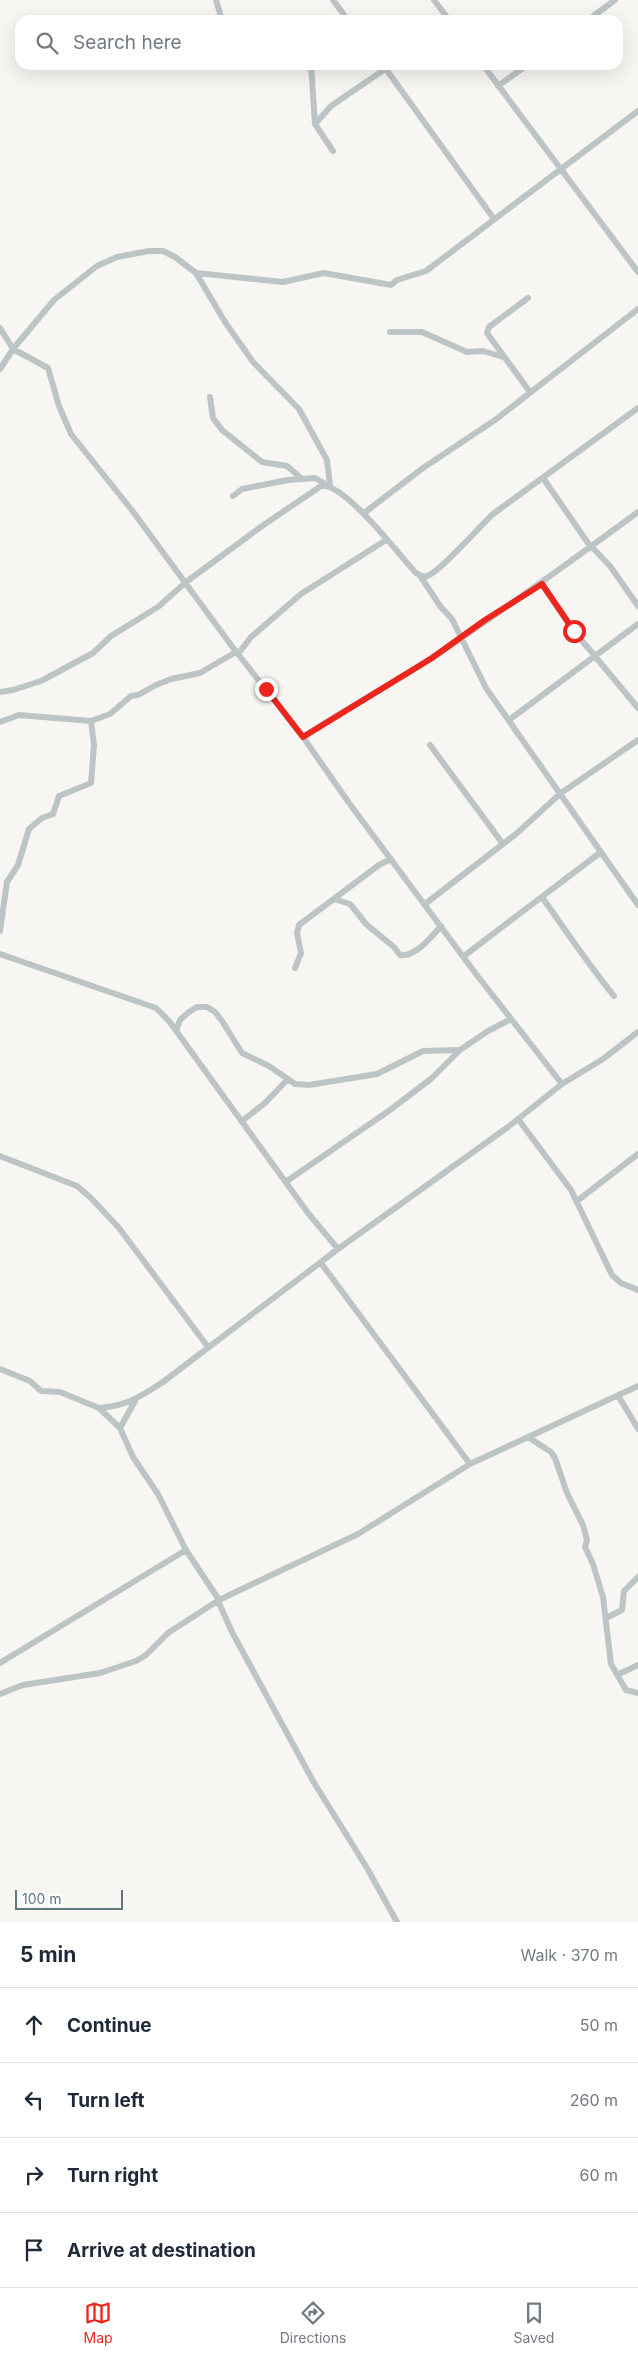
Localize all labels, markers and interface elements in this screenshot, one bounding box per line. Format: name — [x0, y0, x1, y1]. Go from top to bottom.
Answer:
search box — [15, 15, 623, 70]
icon: search — [33, 29, 61, 57]
text: Search here — [73, 31, 182, 54]
route start — [563, 620, 586, 643]
route end — [255, 678, 278, 701]
scale bar — [15, 1887, 122, 1910]
text: 100 m — [22, 1890, 62, 1907]
text: 5 min — [20, 1942, 76, 1967]
text: Walk · 370 m — [521, 1945, 618, 1965]
icon: ahead — [20, 2011, 48, 2039]
text: Continue — [67, 2014, 152, 2037]
text: 50 m — [580, 2015, 618, 2035]
icon: left — [20, 2086, 48, 2114]
text: Turn left — [67, 2089, 145, 2112]
text: 260 m — [570, 2090, 618, 2110]
icon: right — [20, 2161, 48, 2189]
text: Turn right — [67, 2164, 158, 2187]
text: 60 m — [579, 2165, 618, 2185]
icon: arrive — [20, 2236, 48, 2264]
text: Arrive at destination — [67, 2239, 256, 2262]
tab: Map — [84, 2299, 113, 2346]
tab: Directions — [280, 2299, 346, 2346]
tab: Saved — [513, 2299, 554, 2346]

